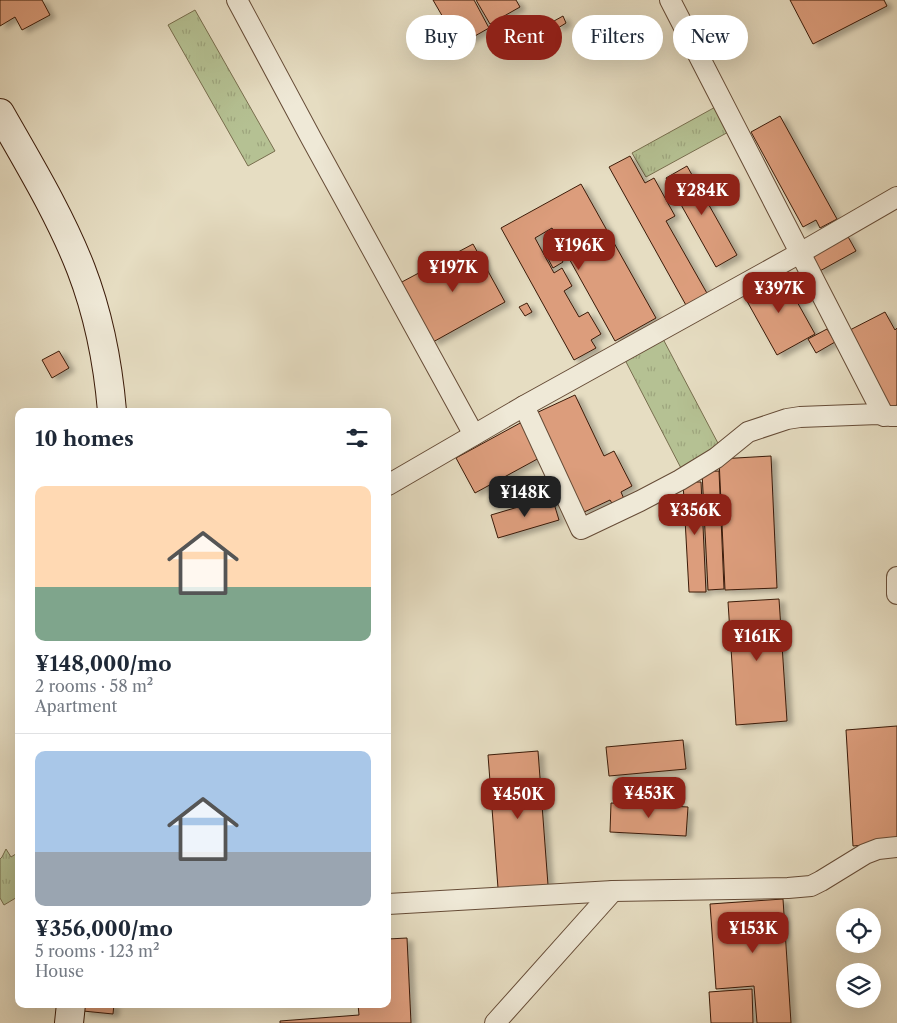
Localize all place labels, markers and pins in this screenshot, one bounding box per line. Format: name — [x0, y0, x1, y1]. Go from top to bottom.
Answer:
pin: ¥284K — [667, 174, 737, 216]
pin: ¥196K — [544, 228, 614, 271]
pin: ¥197K — [418, 250, 488, 293]
pin: ¥397K — [744, 272, 814, 314]
pin: ¥148K — [490, 476, 560, 518]
pin: ¥356K — [660, 494, 730, 536]
pin: ¥161K — [722, 620, 792, 662]
pin: ¥453K — [614, 776, 684, 819]
pin: ¥450K — [483, 778, 553, 820]
pin: ¥153K — [718, 912, 788, 954]

